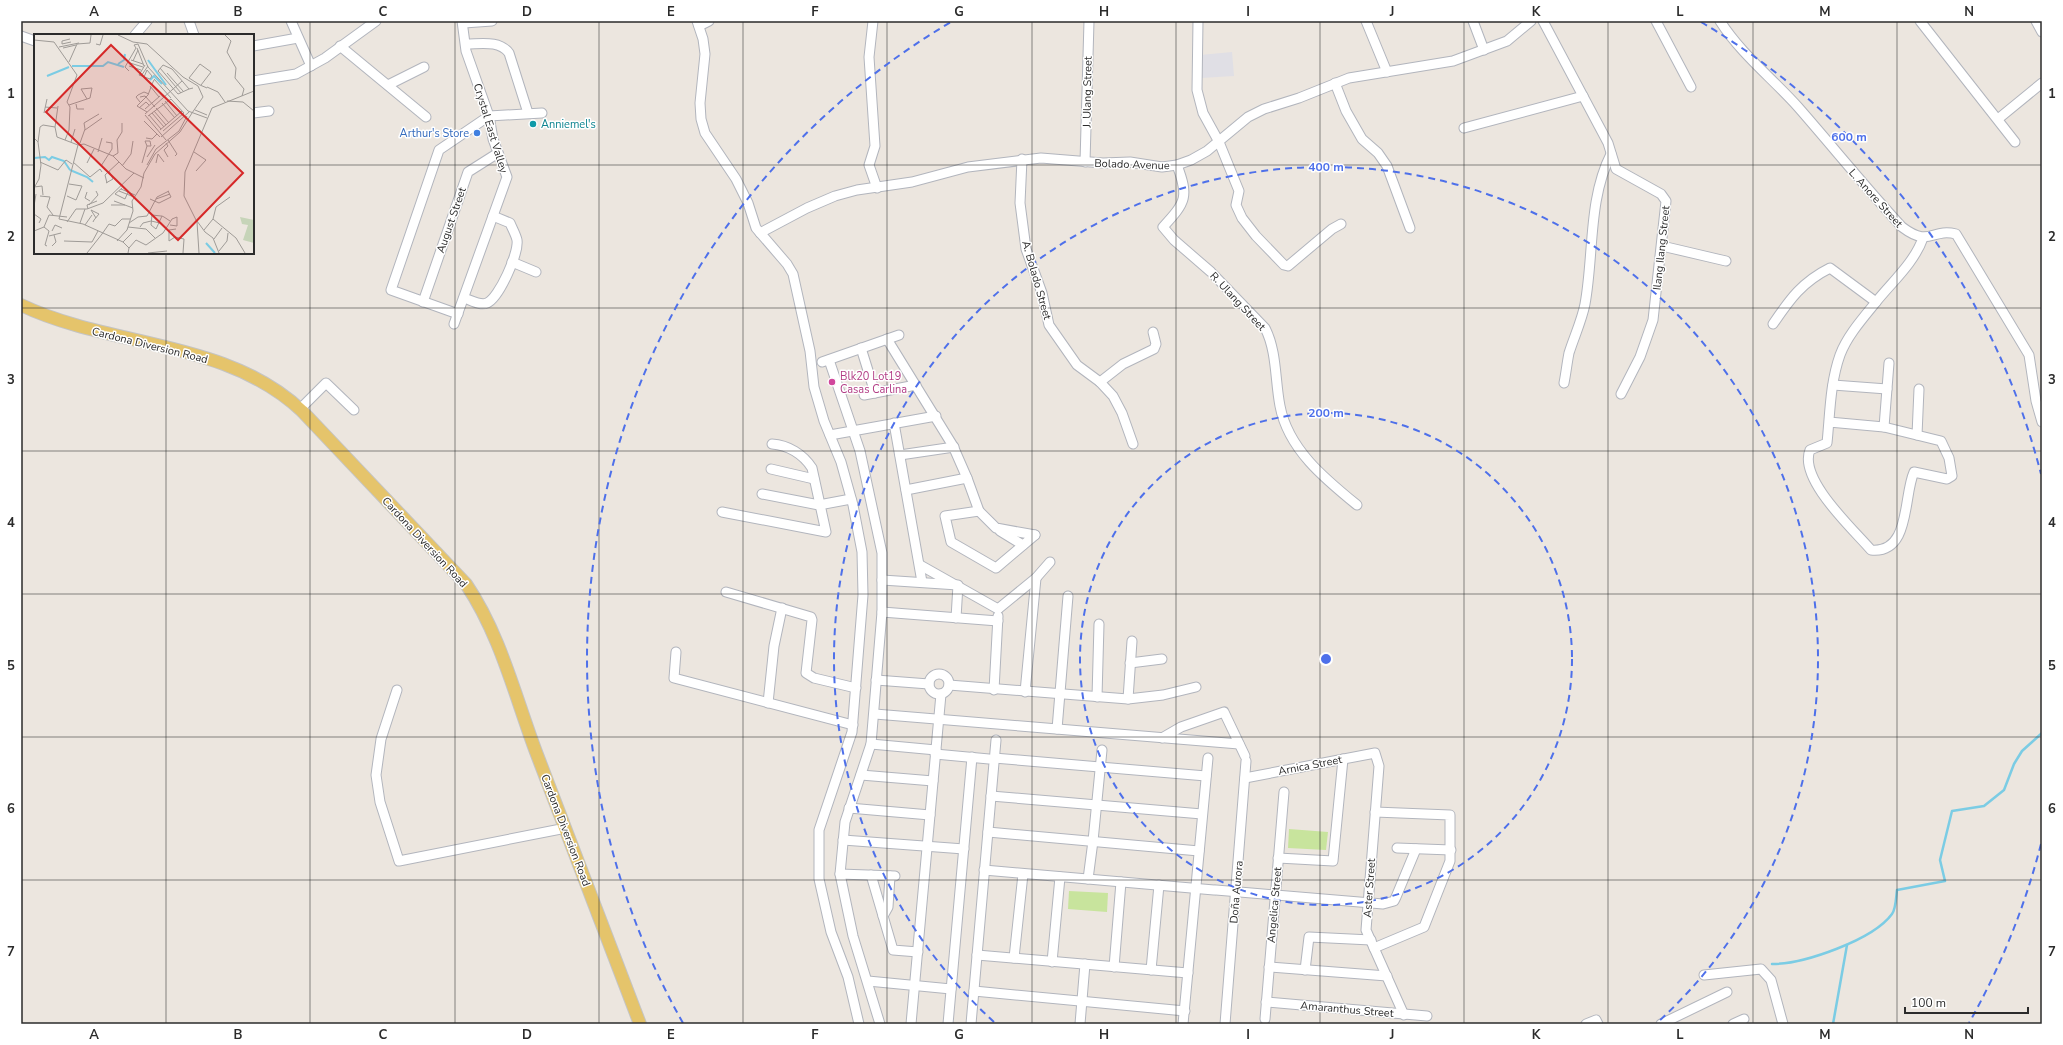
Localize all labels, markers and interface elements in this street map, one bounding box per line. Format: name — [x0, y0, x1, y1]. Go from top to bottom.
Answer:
text: A — [89, 3, 99, 21]
text: B — [234, 3, 243, 21]
text: C — [379, 3, 388, 21]
text: D — [522, 3, 532, 21]
text: E — [667, 3, 675, 21]
text: F — [811, 3, 819, 21]
text: G — [954, 3, 964, 21]
text: H — [1099, 3, 1109, 21]
text: I — [1246, 3, 1250, 21]
text: J — [1389, 3, 1394, 21]
text: K — [1532, 3, 1541, 21]
text: L — [1676, 3, 1684, 21]
text: M — [1819, 3, 1831, 21]
text: N — [1964, 3, 1974, 21]
inset map — [34, 34, 254, 254]
street label: J. Ulang Street — [1079, 56, 1096, 129]
street label: Crystal East Valley — [470, 82, 511, 175]
text: 1 — [7, 85, 15, 103]
text: 1 — [2048, 85, 2056, 103]
place label: Anniemel's — [541, 117, 596, 132]
marker: Anniemel's — [528, 119, 538, 129]
place label: Arthur's Store — [400, 126, 469, 141]
marker: Arthur's Store — [472, 128, 482, 138]
text: 600 m — [1831, 129, 1867, 145]
street label: Bolado Avenue — [1094, 156, 1170, 173]
text: 400 m — [1308, 159, 1344, 175]
street label: L. Anore Street — [1845, 166, 1906, 231]
street label: August Street — [433, 185, 470, 255]
street label: Ilang Ilang Street — [1650, 205, 1673, 291]
text: 2 — [7, 228, 15, 246]
text: 2 — [2048, 228, 2056, 246]
street label: A. Bolado Street — [1018, 239, 1055, 322]
street label: R. Ulang Street — [1206, 269, 1269, 334]
street label: Cardona Diversion Road — [90, 324, 209, 367]
place label: Blk20 Lot19 Casas Carlina — [840, 369, 907, 397]
text: 3 — [7, 371, 15, 389]
text: 3 — [2048, 371, 2056, 389]
marker: Blk20 Lot19 Casas Carlina — [827, 377, 837, 387]
text: 200 m — [1308, 405, 1344, 421]
street label: Cardona Diversion Road — [379, 494, 471, 591]
text: 4 — [7, 514, 15, 532]
text: 4 — [2048, 514, 2056, 532]
centre of rings — [1319, 652, 1333, 666]
text: 5 — [7, 657, 15, 675]
text: 5 — [2048, 657, 2056, 675]
street label: Arnica Street — [1277, 752, 1343, 779]
street label: Cardona Diversion Road — [537, 772, 594, 888]
text: 6 — [7, 800, 15, 818]
text: 6 — [2048, 800, 2056, 818]
street label: Aster Street — [1360, 858, 1379, 918]
street label: Doña Aurora — [1226, 860, 1247, 924]
street label: Angelica Street — [1264, 866, 1285, 944]
text: 7 — [7, 943, 15, 961]
text: 7 — [2048, 943, 2056, 961]
scale bar — [1905, 989, 2028, 1015]
text: 100 m — [1911, 995, 1946, 1011]
street label: Amaranthus Street — [1300, 998, 1394, 1021]
text: A — [89, 1026, 99, 1044]
text: B — [234, 1026, 243, 1044]
text: C — [379, 1026, 388, 1044]
text: D — [522, 1026, 532, 1044]
text: E — [667, 1026, 675, 1044]
text: F — [811, 1026, 819, 1044]
text: G — [954, 1026, 964, 1044]
text: H — [1099, 1026, 1109, 1044]
text: I — [1246, 1026, 1250, 1044]
text: J — [1389, 1026, 1394, 1044]
text: K — [1532, 1026, 1541, 1044]
text: L — [1676, 1026, 1684, 1044]
text: M — [1819, 1026, 1831, 1044]
text: N — [1964, 1026, 1974, 1044]

